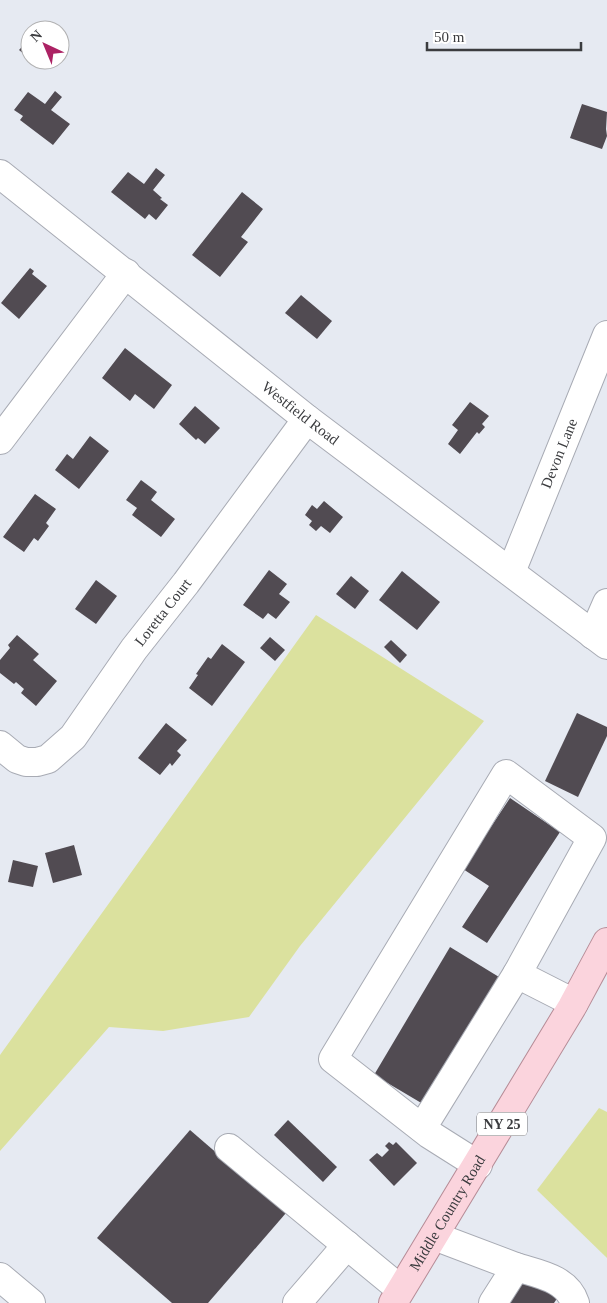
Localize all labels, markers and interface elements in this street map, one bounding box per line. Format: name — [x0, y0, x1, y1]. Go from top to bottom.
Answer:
north arrow — [20, 20, 70, 70]
scale bar — [427, 20, 581, 52]
text: N — [27, 27, 45, 45]
text: 50 m — [434, 29, 465, 45]
street label: Westfield Road — [259, 378, 342, 448]
street label: Devon Lane — [538, 416, 580, 491]
street label: Loretta Court — [131, 575, 195, 649]
road number: NY 25 — [477, 1112, 527, 1136]
street label: Middle Country Road — [406, 1152, 489, 1274]

